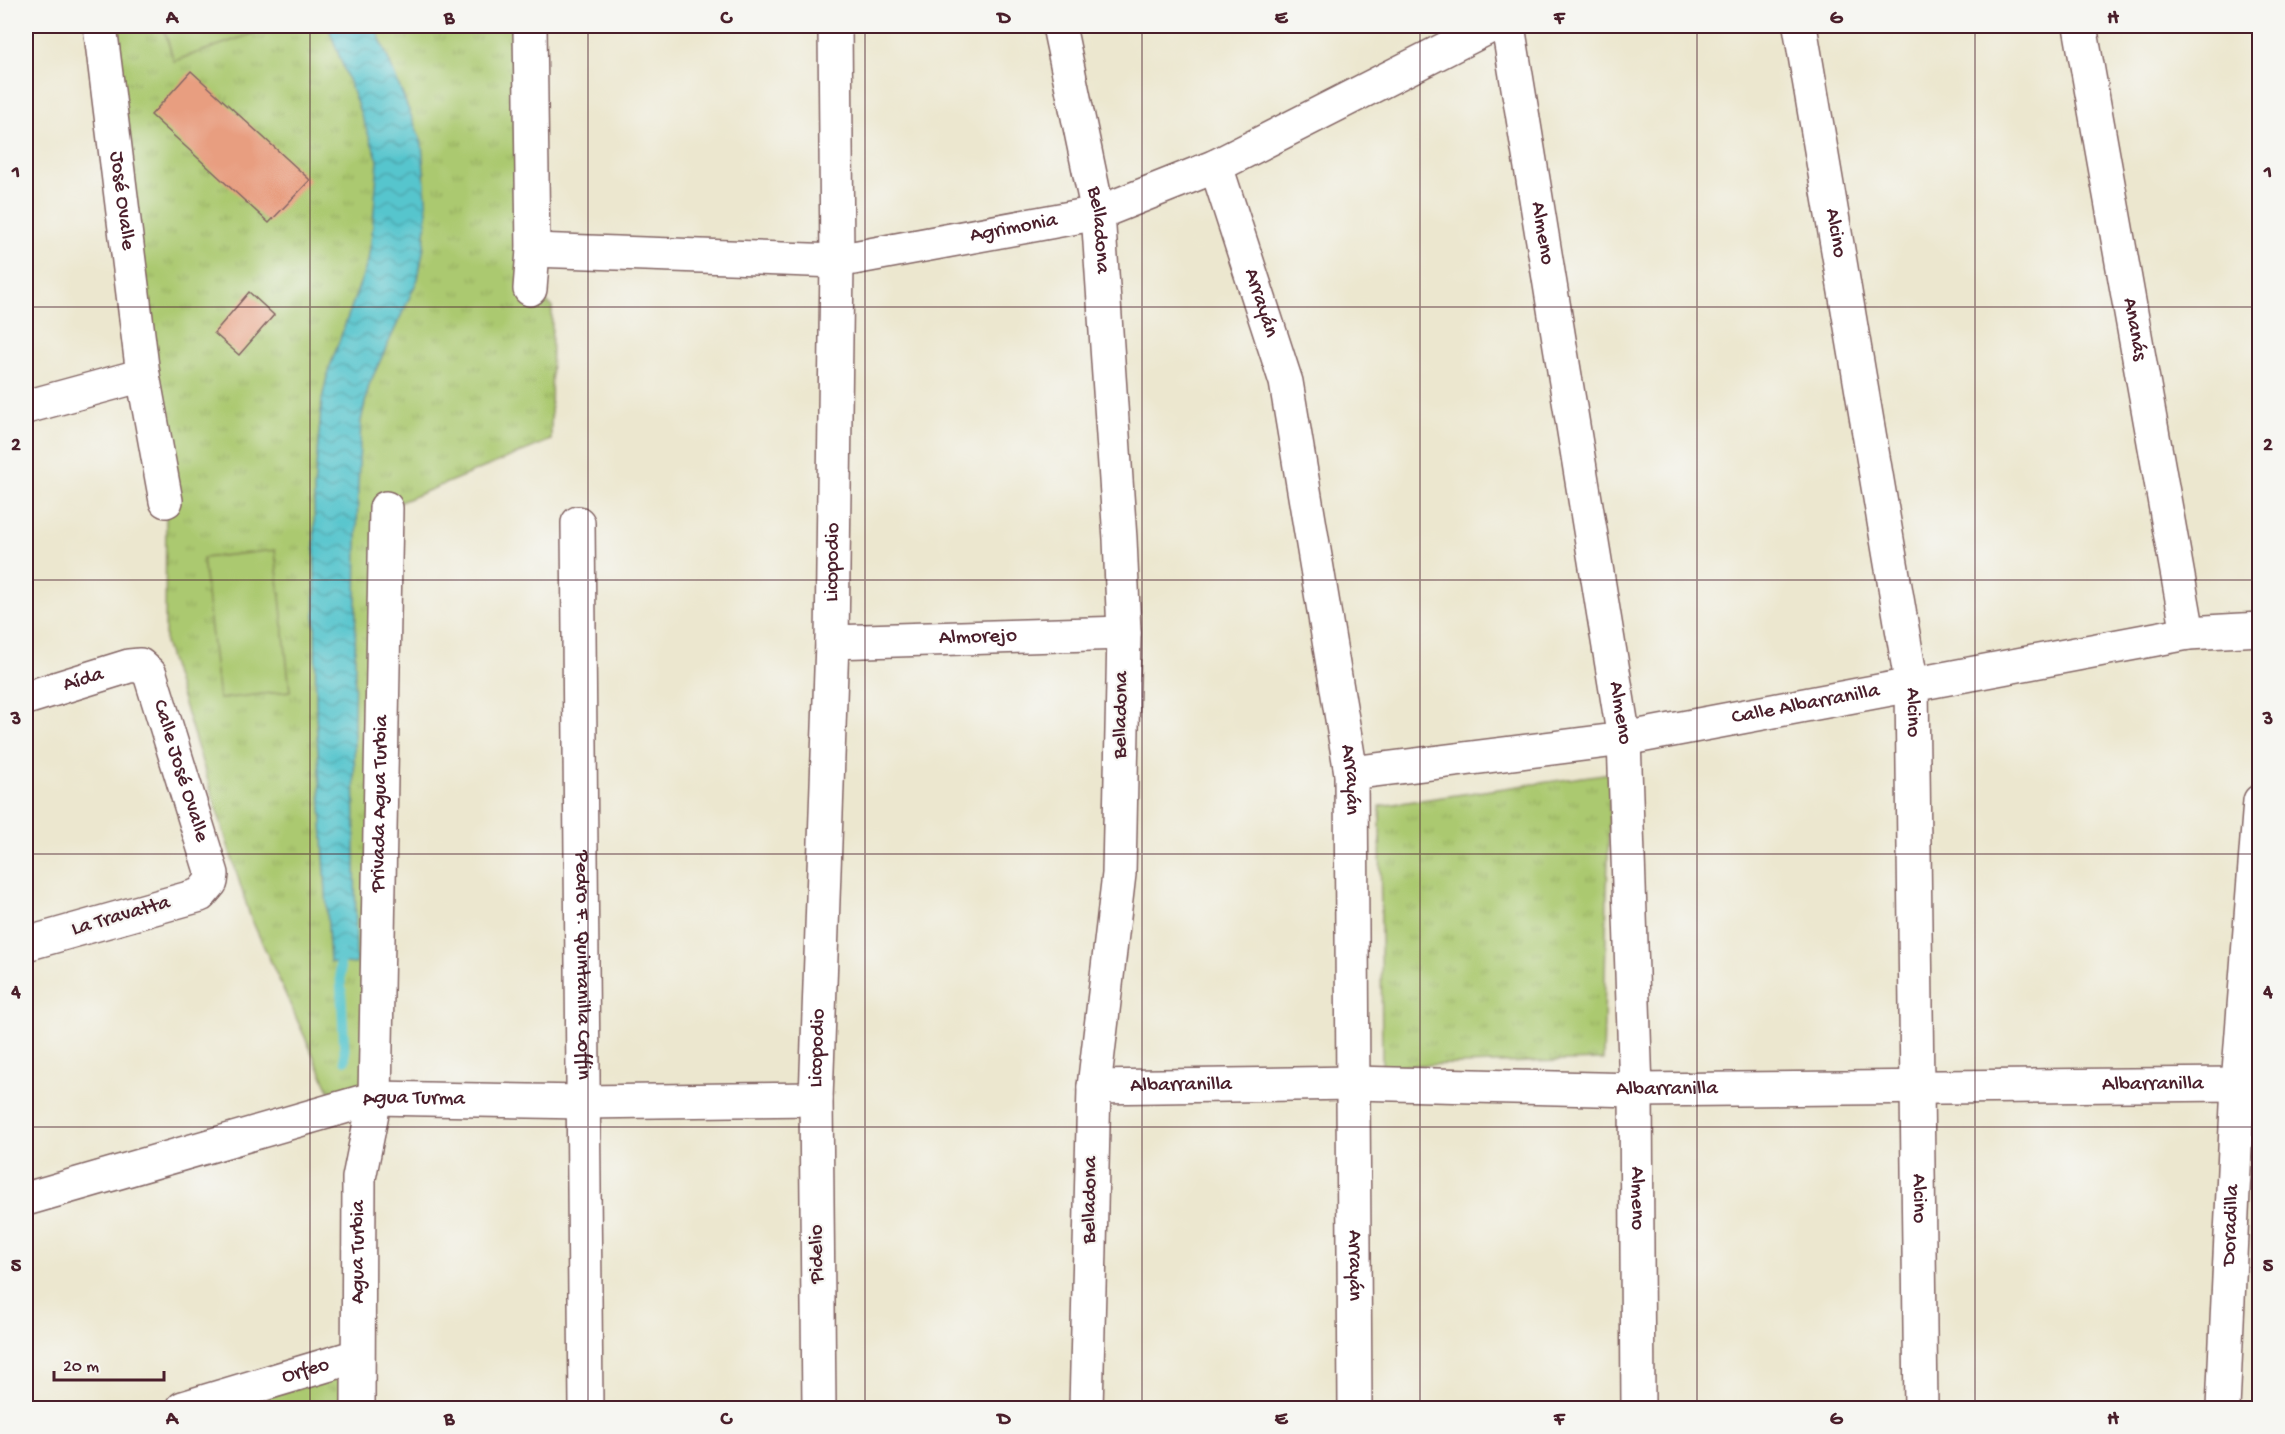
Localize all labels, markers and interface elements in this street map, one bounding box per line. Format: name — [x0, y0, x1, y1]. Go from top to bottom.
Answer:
text: A — [165, 8, 180, 31]
text: B — [443, 8, 455, 31]
text: C — [720, 8, 734, 31]
text: D — [995, 8, 1011, 31]
text: E — [1275, 8, 1289, 31]
text: F — [1553, 8, 1566, 31]
text: G — [1830, 8, 1844, 31]
text: H — [2107, 8, 2119, 31]
street label: José Ovalle — [103, 150, 140, 253]
text: 1 — [11, 162, 20, 185]
text: 1 — [2263, 162, 2272, 185]
street label: Belladona — [1080, 183, 1115, 276]
street label: Almeno — [1524, 200, 1559, 267]
street label: Alcino — [1819, 207, 1852, 260]
street label: Agrimonia — [968, 208, 1061, 249]
street label: Arrayán — [1238, 265, 1283, 341]
street label: Ananás — [2116, 296, 2152, 364]
text: 2 — [11, 435, 21, 458]
text: 2 — [2263, 435, 2273, 458]
street label: Licopodio — [820, 522, 846, 602]
street label: Almorejo — [938, 624, 1017, 651]
street label: Aída — [60, 662, 108, 698]
street label: Belladona — [1109, 670, 1135, 760]
street label: Calle Albarranilla — [1730, 678, 1883, 731]
street label: Almeno — [1602, 680, 1637, 745]
street label: Alcino — [1900, 688, 1925, 738]
street label: Calle José Ovalle — [146, 697, 214, 846]
text: 3 — [10, 709, 21, 732]
text: 3 — [2262, 709, 2273, 732]
street label: Privada Agua Turbia — [366, 714, 395, 893]
street label: Arrayán — [1334, 742, 1364, 815]
street label: Pedro F. Quintanilla Coffin — [568, 849, 596, 1080]
street label: La Travatta — [69, 891, 174, 943]
text: 4 — [10, 982, 21, 1005]
text: 4 — [2262, 982, 2273, 1005]
street label: Licopodio — [804, 1008, 832, 1088]
street label: Albarranilla — [1130, 1072, 1233, 1099]
street label: Albarranilla — [2102, 1072, 2205, 1098]
street label: Albarranilla — [1616, 1077, 1719, 1103]
street label: Agua Turma — [359, 1085, 467, 1114]
street label: Belladona — [1078, 1155, 1104, 1245]
street label: Almeno — [1624, 1167, 1649, 1230]
street label: Alcino — [1906, 1174, 1931, 1224]
street label: Doradilla — [2217, 1183, 2246, 1268]
street label: Agua Turbia — [346, 1199, 371, 1304]
street label: Pidelio — [805, 1224, 831, 1285]
street label: Arrayán — [1341, 1230, 1367, 1301]
text: 5 — [11, 1256, 22, 1279]
text: 5 — [2263, 1256, 2274, 1279]
scale bar — [54, 1344, 164, 1382]
street label: Orfeo — [279, 1352, 332, 1390]
text: 20 m — [63, 1357, 99, 1378]
text: A — [165, 1409, 180, 1432]
text: B — [443, 1409, 455, 1432]
text: C — [720, 1409, 734, 1432]
text: D — [995, 1409, 1011, 1432]
text: E — [1275, 1409, 1289, 1432]
text: F — [1553, 1409, 1566, 1432]
text: G — [1830, 1409, 1844, 1432]
text: H — [2107, 1409, 2119, 1432]

